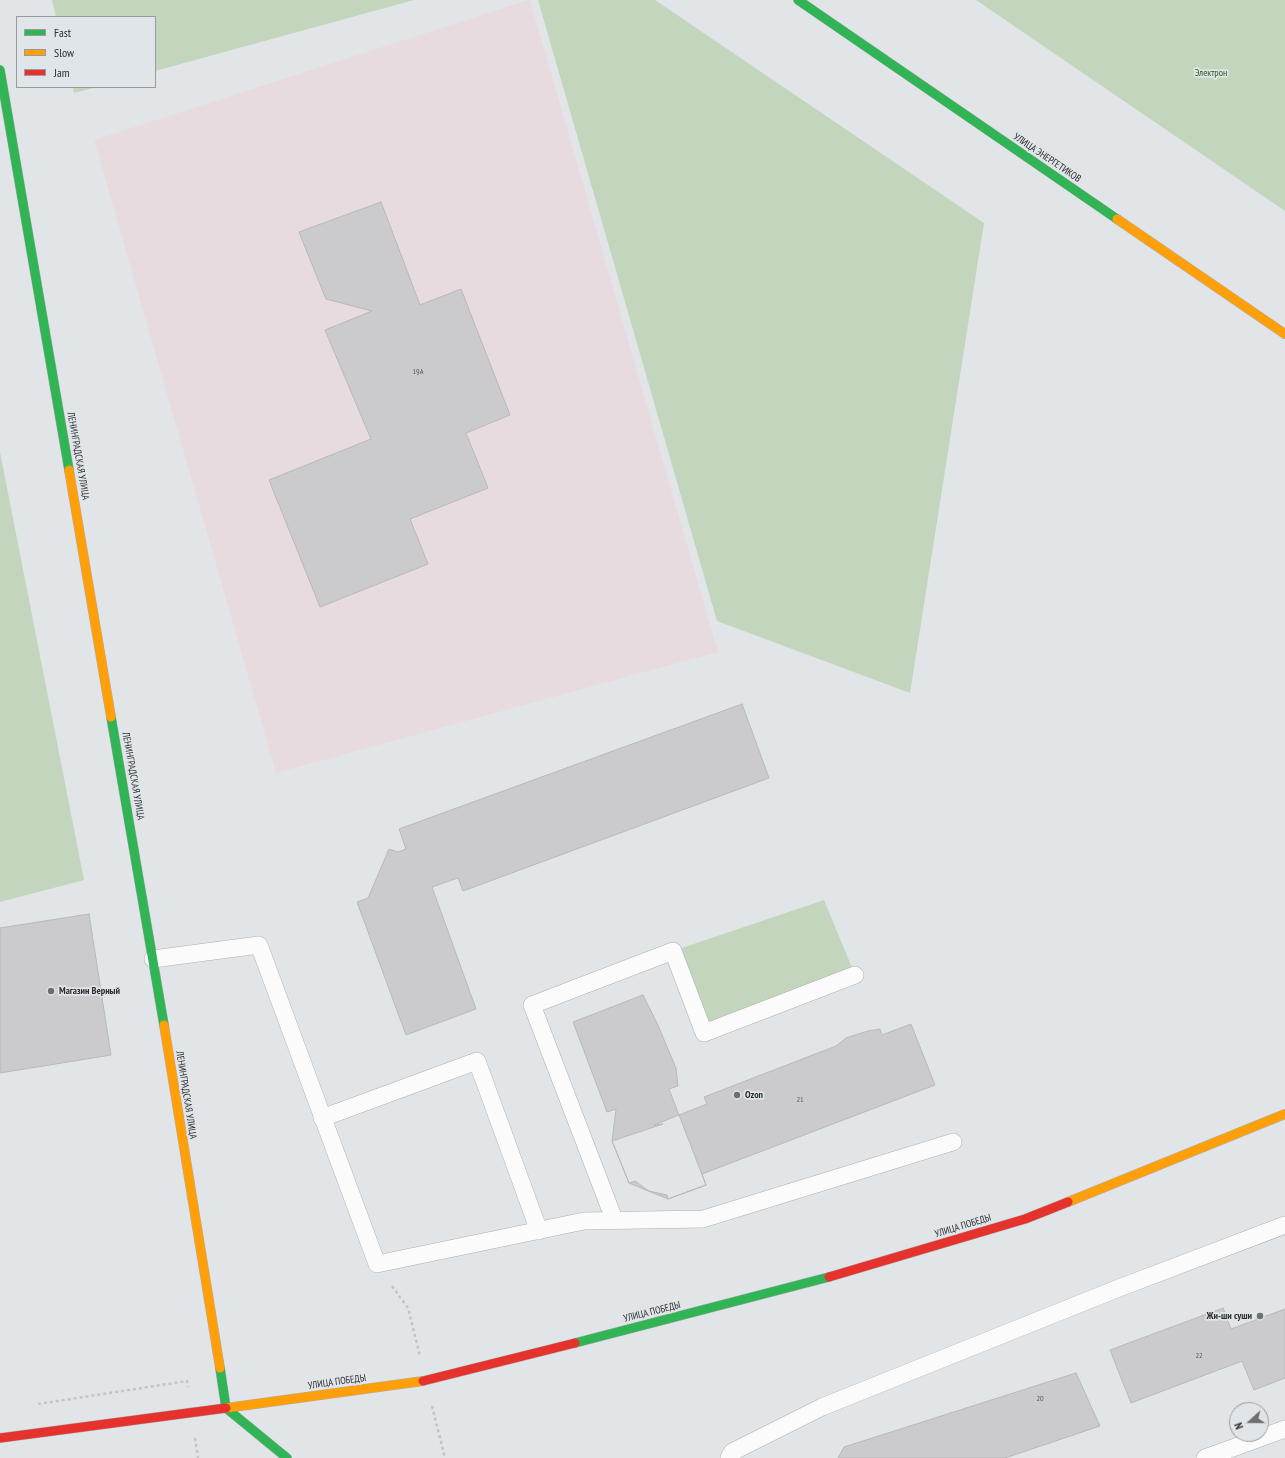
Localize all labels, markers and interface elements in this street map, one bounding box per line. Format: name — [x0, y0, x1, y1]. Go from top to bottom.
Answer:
legend — [16, 16, 156, 88]
text: Fast — [54, 25, 71, 40]
text: Slow — [54, 45, 74, 60]
text: Jam — [54, 65, 70, 80]
park label: Электрон — [1195, 67, 1227, 79]
street label: УЛИЦА ЭНЕРГЕТИКОВ — [1011, 131, 1083, 185]
house number: 19А — [413, 367, 423, 377]
street label: ЛЕНИНГРАДСКАЯ УЛИЦА — [64, 411, 92, 501]
street label: ЛЕНИНГРАДСКАЯ УЛИЦА — [119, 731, 147, 821]
place label: Магазин Верный — [59, 985, 120, 997]
marker: Магазин Верный — [46, 986, 56, 996]
street label: ЛЕНИНГРАДСКАЯ УЛИЦА — [173, 1050, 199, 1140]
place label: Ozon — [745, 1089, 763, 1101]
marker: Ozon — [732, 1090, 742, 1100]
house number: 21 — [796, 1095, 804, 1105]
street label: УЛИЦА ПОБЕДЫ — [933, 1212, 993, 1240]
street label: УЛИЦА ПОБЕДЫ — [622, 1299, 682, 1325]
place label: Жи-ши суши — [1207, 1310, 1252, 1322]
marker: Жи-ши суши — [1255, 1311, 1265, 1321]
house number: 22 — [1195, 1351, 1203, 1361]
street label: УЛИЦА ПОБЕДЫ — [307, 1372, 367, 1392]
house number: 20 — [1036, 1394, 1044, 1404]
north arrow — [1229, 1402, 1269, 1442]
text: N — [1231, 1421, 1246, 1431]

